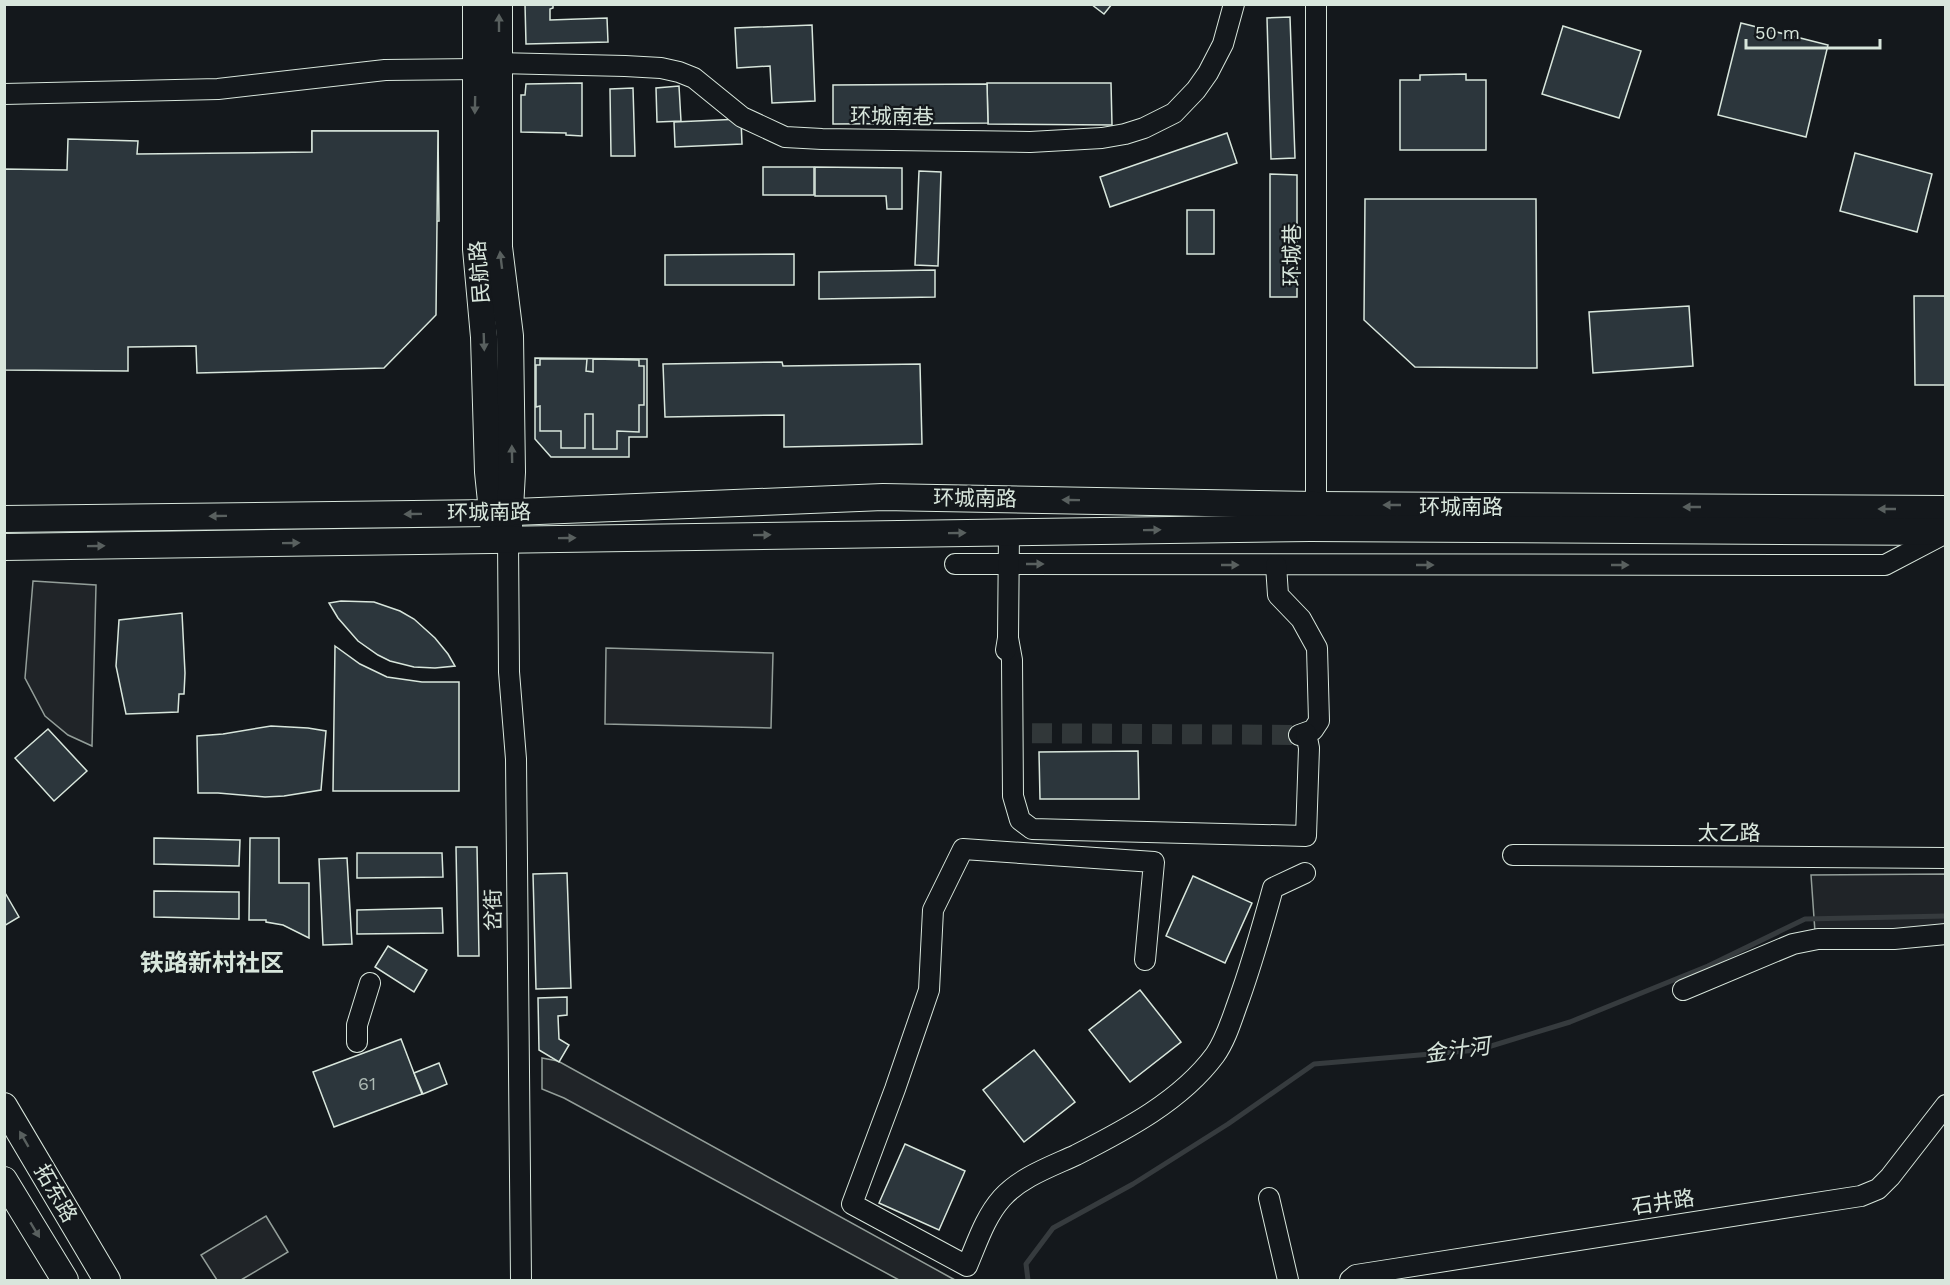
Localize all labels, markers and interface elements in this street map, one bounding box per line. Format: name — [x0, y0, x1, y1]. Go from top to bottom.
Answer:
scale bar — [1746, 12, 1880, 50]
one-way arrow — [494, 13, 504, 32]
text: 50 m — [1755, 22, 1800, 43]
one-way arrow — [470, 95, 480, 114]
street label: 环城南巷 — [850, 103, 934, 129]
street label: 环城巷 — [1279, 224, 1304, 287]
street label: 民航路 — [464, 240, 494, 304]
one-way arrow — [496, 250, 505, 269]
one-way arrow — [479, 332, 488, 351]
one-way arrow — [507, 444, 517, 463]
street label: 环城南路 — [933, 485, 1017, 511]
street label: 环城南路 — [1419, 494, 1503, 519]
one-way arrow — [1062, 495, 1081, 505]
street label: 环城南路 — [447, 499, 531, 525]
one-way arrow — [1383, 500, 1402, 510]
one-way arrow — [1683, 502, 1702, 512]
one-way arrow — [1878, 504, 1897, 514]
one-way arrow — [403, 509, 422, 519]
one-way arrow — [208, 511, 227, 521]
one-way arrow — [1142, 525, 1161, 535]
one-way arrow — [947, 528, 966, 537]
one-way arrow — [752, 530, 771, 540]
one-way arrow — [557, 533, 576, 543]
one-way arrow — [282, 538, 301, 548]
one-way arrow — [87, 541, 106, 551]
one-way arrow — [1025, 559, 1044, 569]
one-way arrow — [1220, 560, 1239, 570]
one-way arrow — [1415, 560, 1434, 570]
one-way arrow — [1610, 560, 1629, 570]
street label: 太乙路 — [1698, 820, 1761, 845]
street label: 岔街 — [480, 889, 506, 931]
district label: 铁路新村社区 — [140, 949, 284, 977]
water label: 金汁河 — [1423, 1032, 1495, 1067]
house number: 61 — [358, 1073, 376, 1094]
one-way arrow — [19, 1130, 29, 1147]
street label: 拓东路 — [29, 1159, 83, 1227]
street label: 石井路 — [1630, 1185, 1696, 1219]
one-way arrow — [29, 1222, 40, 1238]

